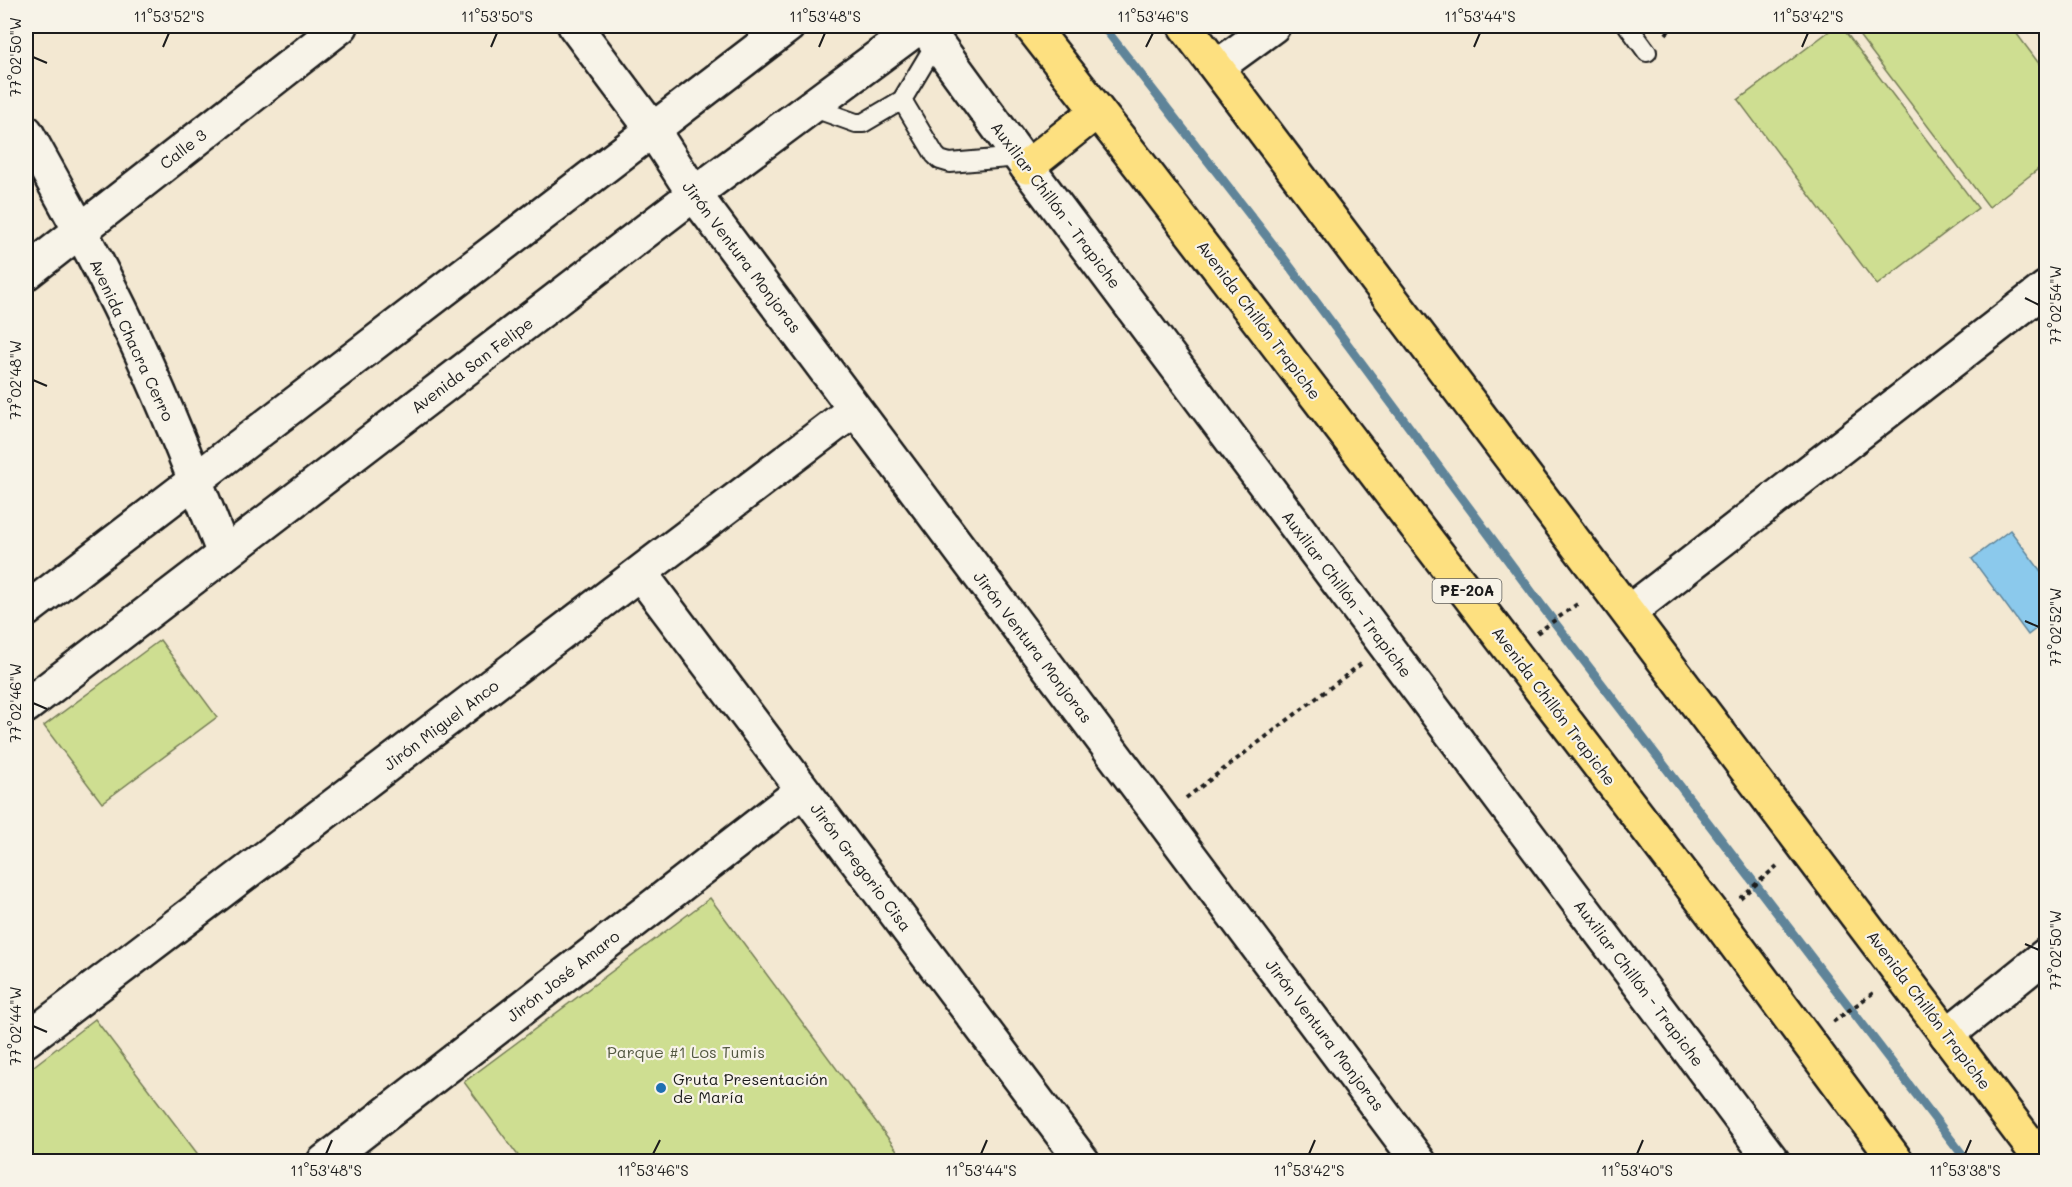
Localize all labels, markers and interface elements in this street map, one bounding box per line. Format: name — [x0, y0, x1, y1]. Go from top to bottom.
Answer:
text: 11°53'52"S — [134, 6, 204, 26]
text: 11°53'50"S — [461, 6, 533, 26]
text: 11°53'48"S — [789, 6, 861, 26]
text: 11°53'46"S — [1117, 6, 1189, 26]
text: 11°53'44"S — [1444, 6, 1516, 26]
text: 11°53'42"S — [1773, 6, 1843, 26]
text: 77°02'50"W — [5, 17, 25, 97]
street label: Auxiliar Chillón - Trapiche — [987, 117, 1126, 292]
street label: Calle 3 — [155, 124, 210, 173]
street label: Jirón Ventura Monjoras — [678, 177, 806, 337]
street label: Avenida Chillón Trapiche — [1193, 236, 1326, 403]
street label: Avenida Chacra Cerro — [86, 255, 179, 424]
text: 77°02'54"W — [2045, 265, 2065, 345]
street label: Avenida San Felipe — [407, 312, 537, 417]
text: 77°02'48"W — [5, 340, 25, 420]
street label: Auxiliar Chillón - Trapiche — [1278, 506, 1417, 681]
street label: Jirón Ventura Monjoras — [969, 567, 1097, 727]
road number: PE-20A — [1432, 579, 1502, 603]
text: 77°02'52"W — [2045, 588, 2065, 666]
street label: Avenida Chillón Trapiche — [1488, 622, 1621, 789]
text: 77°02'46"W — [5, 663, 25, 743]
street label: Jirón Miguel Anco — [379, 674, 502, 775]
street label: Jirón Gregorio Cisa — [806, 798, 917, 935]
street label: Auxiliar Chillón - Trapiche — [1570, 895, 1709, 1070]
text: 77°02'50"W — [2045, 910, 2065, 990]
street label: Jirón José Amaro — [502, 925, 623, 1026]
street label: Avenida Chillón Trapiche — [1863, 926, 1996, 1093]
street label: Jirón Ventura Monjoras — [1261, 955, 1389, 1115]
text: 77°02'44"W — [5, 986, 25, 1066]
park label: Parque #1 Los Tumis — [607, 1041, 765, 1062]
place label: Gruta Presentación de María — [673, 1068, 828, 1107]
marker: Gruta Presentación de María — [654, 1081, 668, 1095]
text: 11°53'48"S — [290, 1160, 362, 1180]
text: 11°53'46"S — [617, 1160, 689, 1180]
text: 11°53'44"S — [945, 1160, 1017, 1180]
text: 11°53'42"S — [1274, 1160, 1344, 1180]
text: 11°53'40"S — [1601, 1160, 1673, 1180]
text: 11°53'38"S — [1929, 1160, 2001, 1180]

